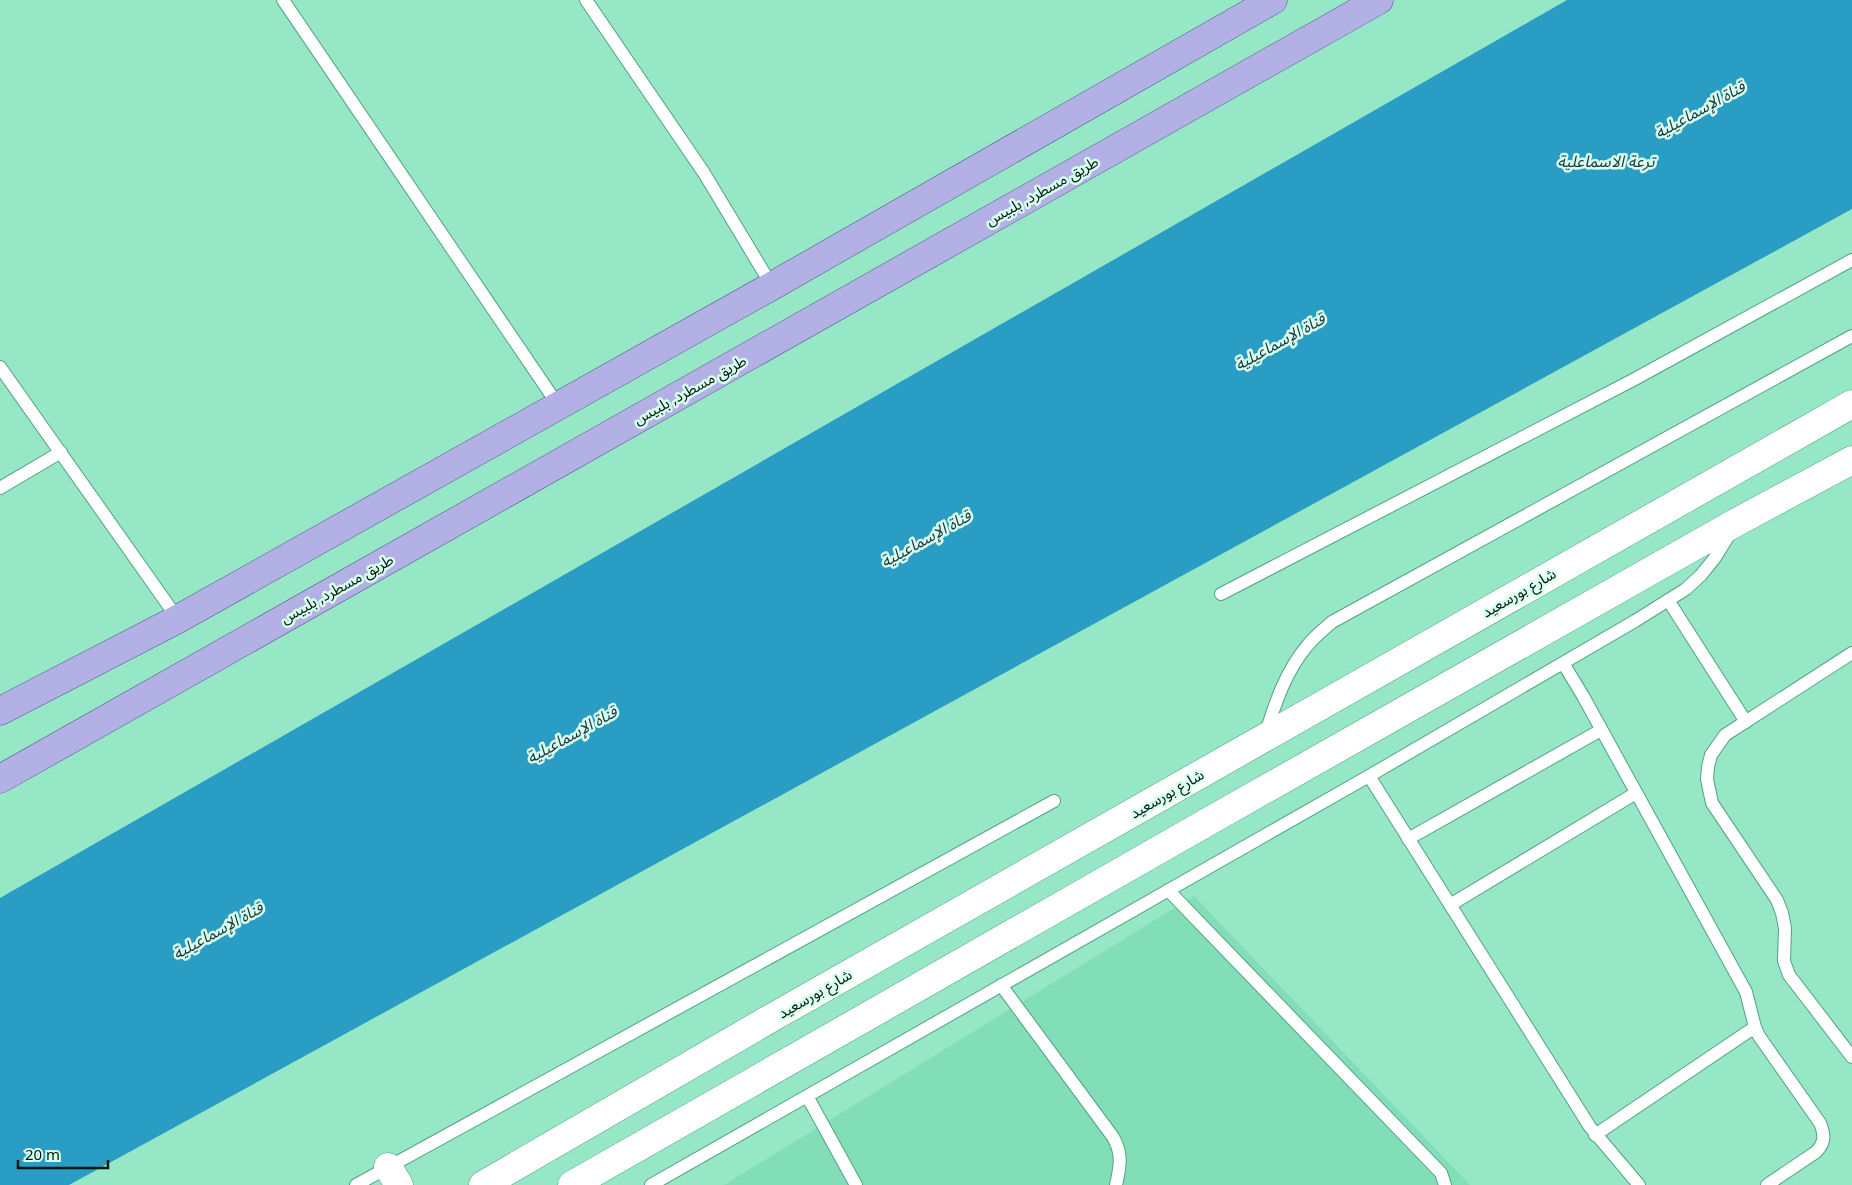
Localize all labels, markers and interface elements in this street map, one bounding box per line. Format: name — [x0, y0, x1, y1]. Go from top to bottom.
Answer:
water label: قناة الإسماعيلية — [1648, 70, 1753, 149]
water label: ترعة الاسماعلية — [1558, 145, 1657, 179]
street label: طريق مسطرد, بلبيس — [979, 146, 1105, 236]
water label: قناة الإسماعيلية — [1228, 302, 1333, 381]
street label: طريق مسطرد, بلبيس — [627, 345, 753, 435]
water label: قناة الإسماعيلية — [874, 499, 979, 578]
street label: طريق مسطرد, بلبيس — [274, 544, 400, 634]
street label: شارع بورسعيد — [1475, 558, 1563, 627]
water label: قناة الإسماعيلية — [520, 695, 625, 774]
street label: شارع بورسعيد — [1123, 759, 1211, 828]
water label: قناة الإسماعيلية — [166, 891, 271, 970]
street label: شارع بورسعيد — [771, 959, 859, 1028]
scale bar — [18, 1138, 108, 1170]
text: 20 m — [25, 1139, 60, 1171]

